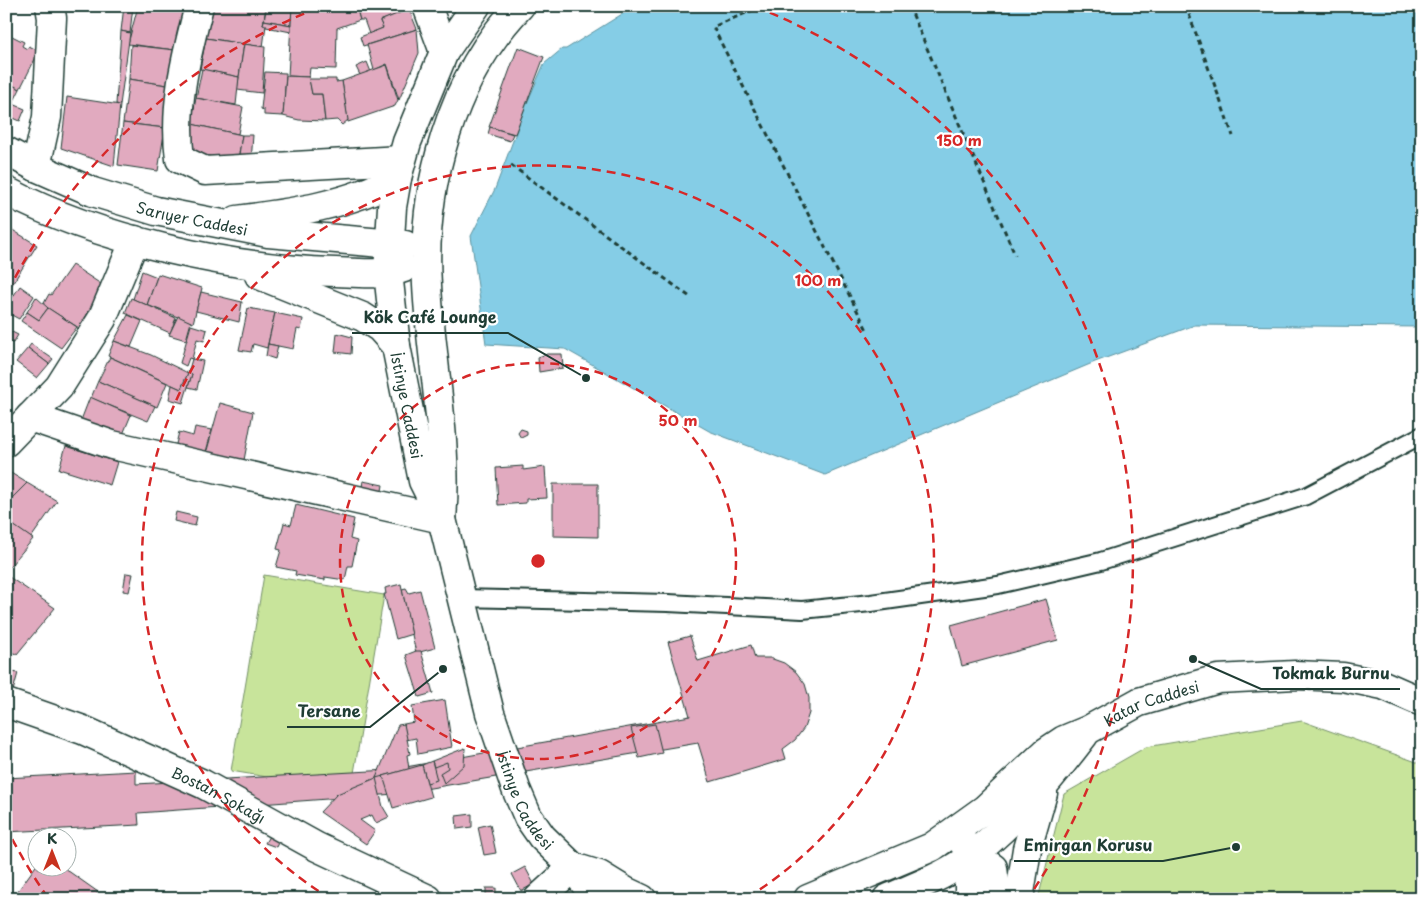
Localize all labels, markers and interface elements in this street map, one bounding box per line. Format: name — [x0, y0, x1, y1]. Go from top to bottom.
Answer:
text: 150 m — [936, 128, 982, 151]
street label: Sarıyer Caddesi — [134, 194, 250, 240]
text: 100 m — [795, 268, 841, 291]
callout: Kök Café Lounge — [352, 302, 508, 333]
text: Kök Café Lounge — [364, 304, 497, 328]
street label: İstinye Caddesi — [386, 350, 430, 460]
text: 50 m — [659, 408, 697, 431]
centre of rings — [529, 552, 547, 570]
callout: Tokmak Burnu — [1261, 658, 1400, 689]
text: Tokmak Burnu — [1272, 660, 1390, 684]
street label: Katar Caddesi — [1099, 674, 1201, 731]
callout: Tersane — [287, 696, 370, 727]
text: Tersane — [297, 698, 361, 722]
street label: İstinye Caddesi — [492, 747, 560, 854]
street label: Bostan Sokağı — [168, 760, 270, 828]
north arrow — [28, 828, 78, 878]
text: K — [47, 828, 57, 849]
callout: Emirgan Korusu — [1014, 830, 1163, 861]
text: Emirgan Korusu — [1024, 832, 1152, 856]

